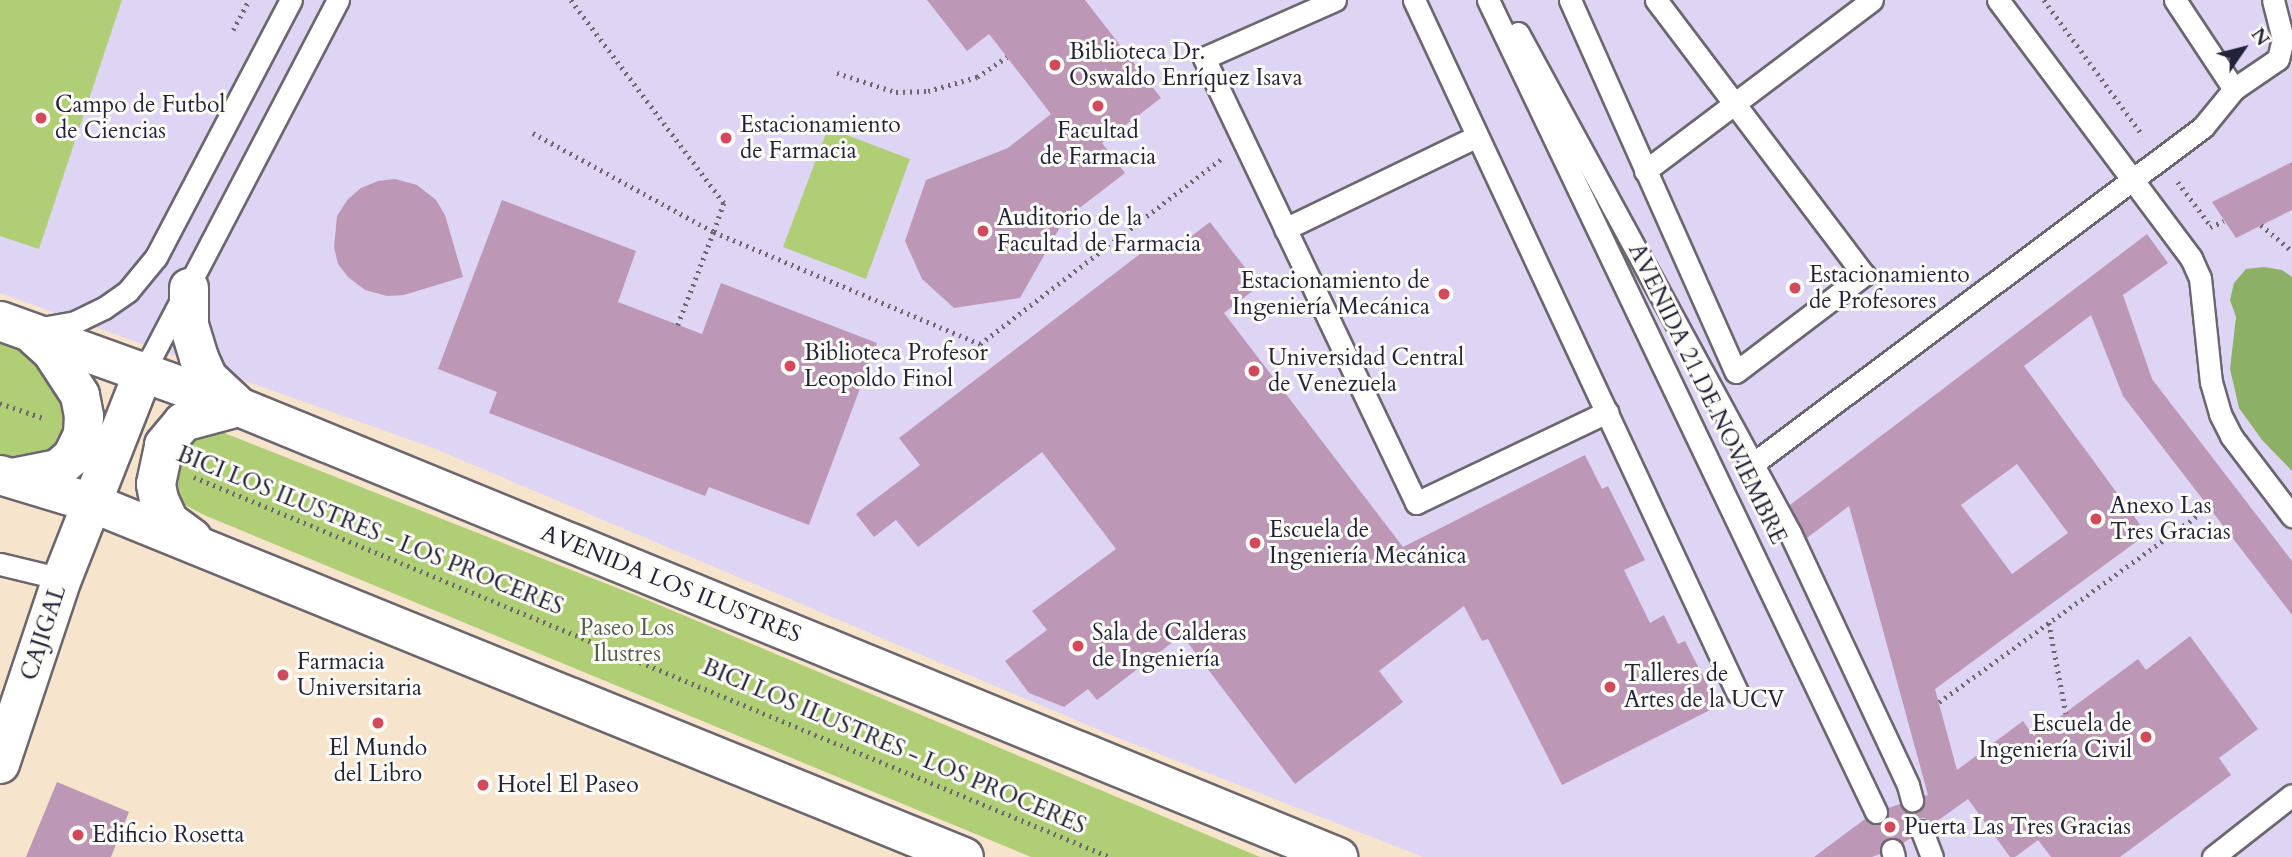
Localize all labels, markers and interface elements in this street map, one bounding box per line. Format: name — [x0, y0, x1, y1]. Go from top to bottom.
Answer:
north arrow — [2208, 14, 2278, 84]
text: N — [2245, 23, 2276, 51]
place label: Biblioteca Dr. Oswaldo Enríquez Isava — [1069, 38, 1303, 92]
marker: Biblioteca Dr. Oswaldo Enríquez Isava — [1047, 57, 1063, 73]
place label: Campo de Futbol de Ciencias — [55, 91, 225, 145]
marker: Facultad de Farmacia — [1090, 98, 1106, 114]
marker: Campo de Futbol de Ciencias — [33, 110, 49, 126]
place label: Estacionamiento de Farmacia — [740, 111, 901, 165]
place label: Facultad de Farmacia — [1040, 117, 1156, 171]
marker: Estacionamiento de Farmacia — [718, 130, 734, 146]
place label: Auditorio de la Facultad de Farmacia — [997, 204, 1201, 258]
marker: Auditorio de la Facultad de Farmacia — [975, 223, 991, 239]
street label: AVENIDA 21 DE NOVIEMBRE — [1622, 239, 1792, 549]
place label: Estacionamiento de Profesores — [1809, 261, 1970, 315]
place label: Estacionamiento de Ingeniería Mecánica — [1232, 267, 1430, 321]
marker: Estacionamiento de Profesores — [1787, 280, 1803, 296]
marker: Estacionamiento de Ingeniería Mecánica — [1436, 286, 1452, 302]
place label: Biblioteca Profesor Leopoldo Finol — [804, 339, 988, 393]
place label: Universidad Central de Venezuela — [1268, 344, 1464, 398]
marker: Biblioteca Profesor Leopoldo Finol — [782, 358, 798, 374]
marker: Universidad Central de Venezuela — [1246, 363, 1262, 379]
street label: BICI LOS ILUSTRES - LOS PROCERES — [173, 441, 567, 621]
place label: Anexo Las Tres Gracias — [2110, 492, 2231, 546]
marker: Anexo Las Tres Gracias — [2088, 511, 2104, 527]
place label: Escuela de Ingeniería Mecánica — [1269, 516, 1467, 570]
street label: AVENIDA LOS ILUSTRES — [537, 519, 805, 649]
marker: Escuela de Ingeniería Mecánica — [1247, 535, 1263, 551]
street label: CAJIGAL — [16, 582, 72, 684]
park label: Paseo Los Ilustres — [580, 614, 674, 668]
place label: Sala de Calderas de Ingeniería — [1092, 619, 1246, 673]
marker: Sala de Calderas de Ingeniería — [1070, 638, 1086, 654]
place label: Farmacia Universitaria — [297, 648, 422, 702]
street label: BICI LOS ILUSTRES - LOS PROCERES — [698, 653, 1090, 841]
place label: Talleres de Artes de la UCV — [1624, 660, 1784, 714]
marker: Farmacia Universitaria — [275, 667, 291, 683]
marker: Talleres de Artes de la UCV — [1602, 679, 1618, 695]
place label: Escuela de Ingeniería Civil — [1979, 710, 2132, 764]
marker: El Mundo del Libro — [370, 715, 386, 731]
marker: Escuela de Ingeniería Civil — [2138, 729, 2154, 745]
place label: El Mundo del Libro — [329, 734, 427, 788]
place label: Hotel El Paseo — [497, 771, 639, 799]
marker: Hotel El Paseo — [475, 777, 491, 793]
place label: Puerta Las Tres Gracias — [1904, 813, 2131, 841]
marker: Puerta Las Tres Gracias — [1882, 819, 1898, 835]
place label: Edificio Rosetta — [92, 821, 244, 849]
marker: Edificio Rosetta — [70, 827, 86, 843]

